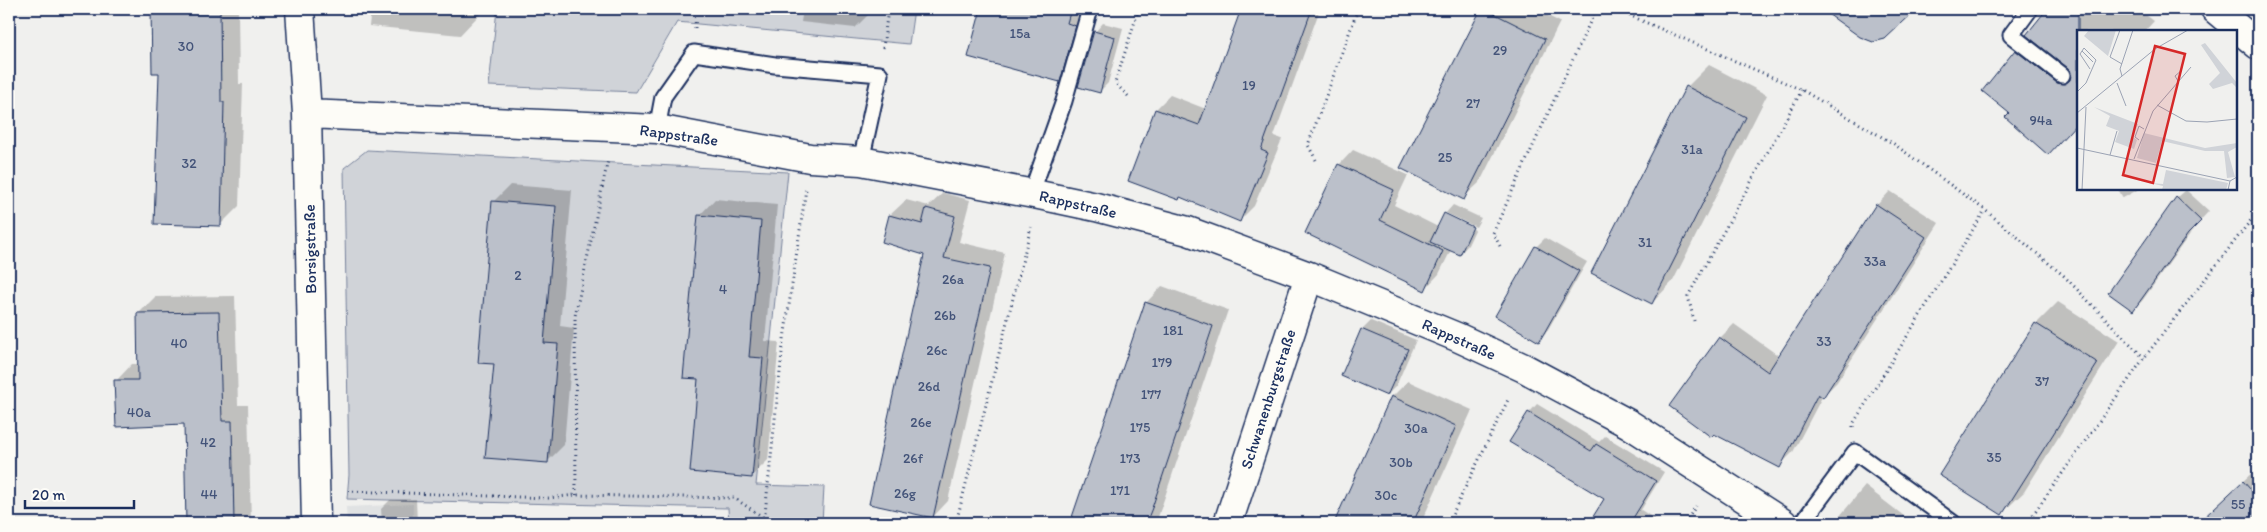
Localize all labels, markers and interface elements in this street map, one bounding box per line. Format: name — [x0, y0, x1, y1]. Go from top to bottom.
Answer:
house number: 15a — [1009, 25, 1031, 42]
inset map — [2077, 30, 2237, 190]
house number: 30 — [178, 38, 194, 55]
house number: 29 — [1493, 42, 1507, 59]
house number: 19 — [1242, 77, 1256, 94]
house number: 27 — [1466, 95, 1480, 112]
house number: 94a — [2029, 112, 2053, 129]
street label: Rappstraße — [639, 120, 720, 150]
house number: 31a — [1681, 141, 1703, 158]
house number: 25 — [1438, 149, 1452, 166]
house number: 32 — [182, 155, 197, 172]
street label: Rappstraße — [1037, 186, 1119, 222]
street label: Borsigstraße — [300, 204, 320, 294]
house number: 31 — [1638, 234, 1653, 251]
house number: 33a — [1864, 253, 1887, 270]
house number: 2 — [514, 267, 522, 284]
house number: 26a — [942, 271, 965, 288]
house number: 4 — [719, 281, 728, 298]
house number: 26b — [934, 307, 956, 324]
street label: Rappstraße — [1419, 314, 1499, 364]
house number: 181 — [1163, 322, 1184, 339]
street label: Schwanenburgstraße — [1236, 327, 1300, 471]
house number: 33 — [1816, 333, 1832, 350]
house number: 40 — [170, 335, 188, 352]
house number: 26c — [926, 342, 948, 359]
house number: 179 — [1152, 354, 1172, 371]
house number: 37 — [2035, 373, 2049, 390]
house number: 26d — [918, 378, 941, 395]
house number: 177 — [1141, 386, 1161, 403]
house number: 40a — [127, 404, 152, 421]
house number: 26e — [910, 414, 932, 431]
house number: 175 — [1130, 419, 1150, 436]
house number: 30a — [1404, 420, 1428, 437]
house number: 42 — [200, 434, 217, 451]
house number: 35 — [1987, 449, 2001, 466]
house number: 26f — [903, 450, 924, 467]
house number: 173 — [1119, 450, 1141, 467]
house number: 30b — [1389, 454, 1413, 471]
scale bar — [25, 477, 134, 509]
house number: 171 — [1110, 482, 1130, 499]
house number: 26g — [894, 485, 917, 502]
text: 20 m — [32, 486, 66, 504]
house number: 44 — [201, 486, 218, 503]
house number: 30c — [1375, 487, 1398, 504]
house number: 55 — [2231, 496, 2245, 513]

